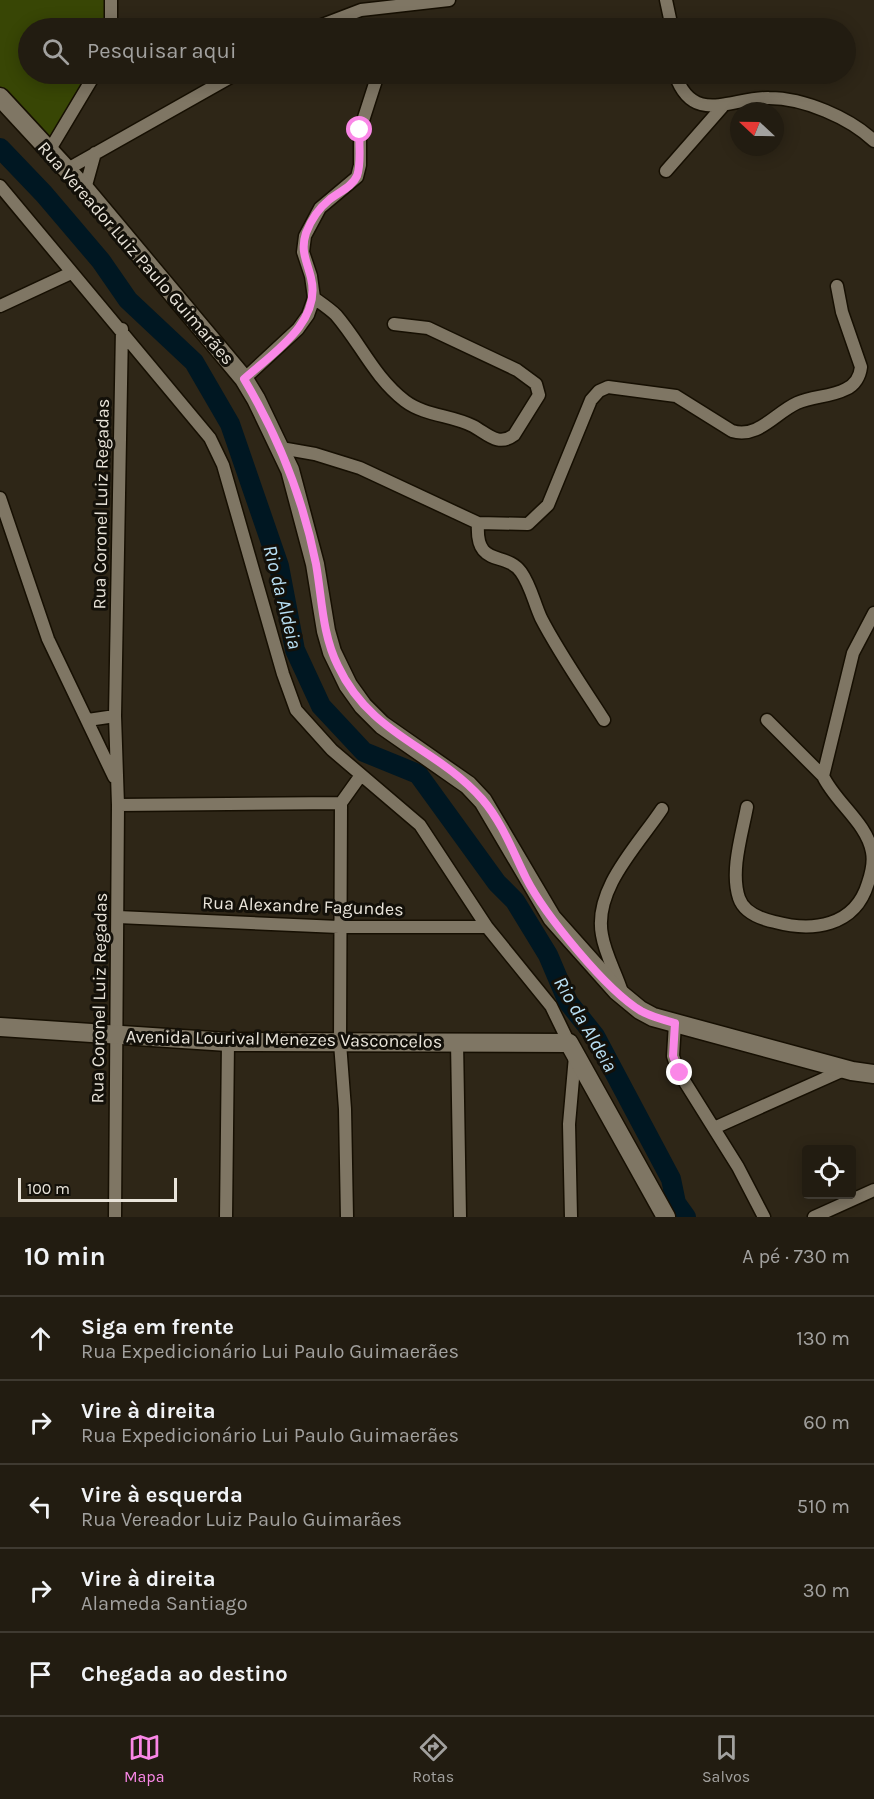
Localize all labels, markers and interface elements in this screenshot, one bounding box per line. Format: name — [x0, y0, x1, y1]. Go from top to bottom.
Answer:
search box — [18, 18, 856, 84]
icon: search — [39, 35, 72, 68]
text: Pesquisar aqui — [87, 38, 236, 64]
north arrow — [730, 102, 784, 156]
route start — [346, 116, 372, 142]
street label: Rua Vereador Luiz Paulo Guimarães — [33, 137, 239, 369]
street label: Rua Coronel Luiz Regadas — [88, 399, 114, 609]
water label: Rio da Aldeia — [258, 543, 307, 652]
street label: Rua Alexandre Fagundes — [202, 891, 404, 921]
street label: Rua Coronel Luiz Regadas — [86, 893, 112, 1103]
water label: Rio da Aldeia — [549, 972, 622, 1076]
street label: Avenida Lourival Menezes Vasconcelos — [126, 1025, 442, 1053]
route end — [666, 1059, 692, 1085]
map controls — [802, 1145, 856, 1199]
button: locate — [802, 1145, 856, 1199]
scale bar — [18, 1175, 177, 1202]
text: 100 m — [27, 1179, 70, 1198]
text: 10 min — [24, 1241, 106, 1272]
text: A pé · 730 m — [742, 1245, 850, 1268]
text: Siga em frente — [81, 1314, 234, 1340]
icon: ahead — [24, 1322, 57, 1355]
text: 130 m — [796, 1327, 850, 1350]
text: Rua Expedicionário Lui Paulo Guimaerães — [81, 1340, 459, 1363]
text: Vire à direita — [81, 1398, 216, 1424]
icon: right — [24, 1406, 57, 1439]
text: 60 m — [803, 1411, 850, 1434]
text: Rua Expedicionário Lui Paulo Guimaerães — [81, 1424, 459, 1447]
text: Vire à esquerda — [81, 1482, 243, 1508]
icon: left — [24, 1490, 57, 1523]
text: 510 m — [797, 1495, 850, 1518]
text: Rua Vereador Luiz Paulo Guimarães — [81, 1508, 402, 1531]
text: Vire à direita — [81, 1566, 216, 1592]
icon: right — [24, 1574, 57, 1607]
text: 30 m — [803, 1579, 850, 1602]
text: Alameda Santiago — [81, 1592, 248, 1615]
icon: arrive — [24, 1658, 57, 1691]
text: Chegada ao destino — [81, 1661, 288, 1687]
tab: Mapa — [124, 1731, 164, 1786]
tab: Rotas — [412, 1731, 454, 1786]
tab: Salvos — [702, 1731, 750, 1786]

